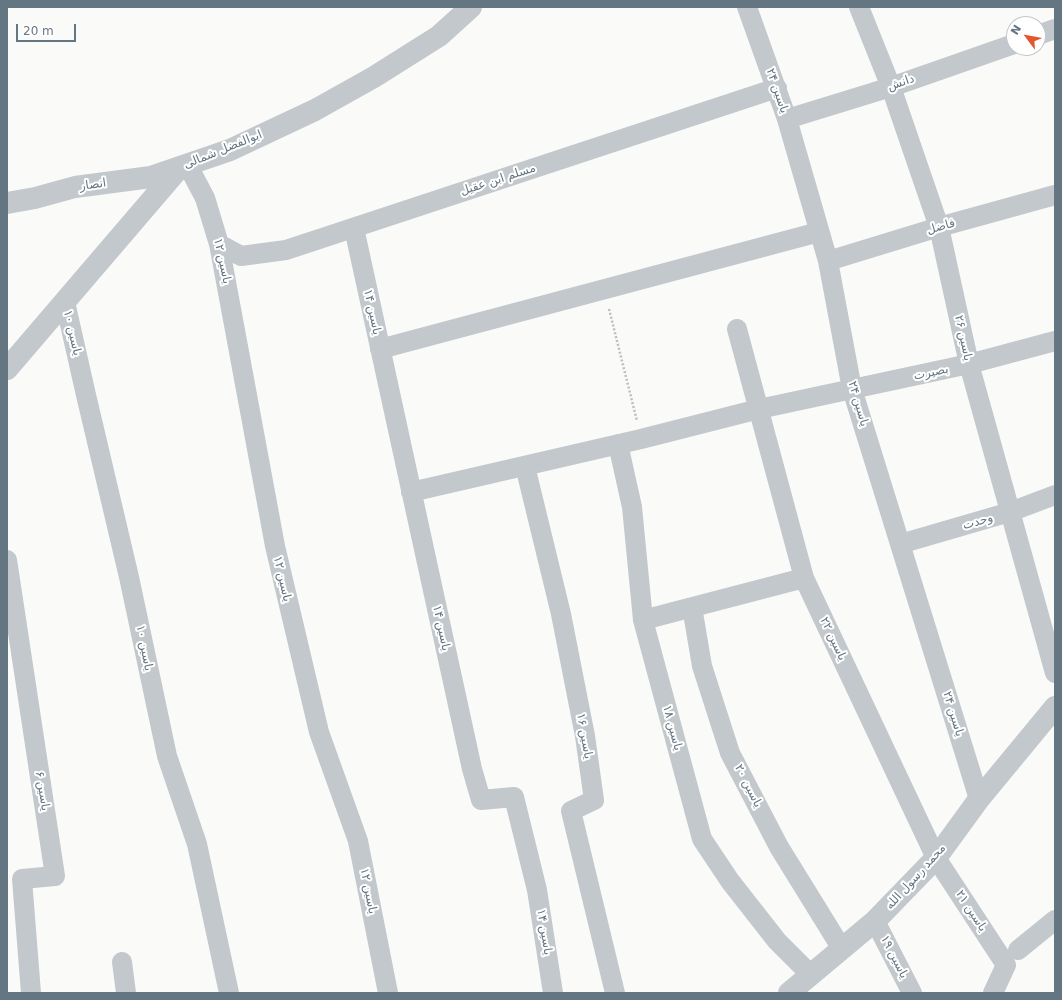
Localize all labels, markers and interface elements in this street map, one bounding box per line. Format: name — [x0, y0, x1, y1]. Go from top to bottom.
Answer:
scale bar — [18, 16, 78, 42]
north arrow — [1006, 16, 1046, 56]
text: N — [1008, 23, 1024, 37]
text: 20 m — [23, 24, 54, 38]
street label: یاسین ۲۴ — [763, 67, 791, 115]
street label: دانش — [886, 72, 916, 94]
street label: ابوالفضل شمالی — [182, 128, 264, 172]
street label: مسلم ابن عقیل — [458, 161, 538, 199]
street label: انصار — [79, 176, 107, 194]
street label: فاضل — [925, 216, 957, 238]
street label: یاسین ۱۲ — [210, 237, 234, 285]
street label: یاسین ۱۴ — [360, 288, 384, 336]
street label: یاسین ۱۰ — [60, 309, 84, 357]
street label: یاسین ۲۶ — [951, 314, 975, 362]
street label: بصیرت — [912, 362, 950, 384]
street label: یاسین ۲۴ — [845, 380, 871, 428]
street label: وحدت — [961, 511, 995, 533]
street label: یاسین ۱۲ — [270, 555, 294, 603]
street label: یاسین ۱۴ — [429, 604, 453, 652]
street label: یاسین ۲۲ — [817, 615, 849, 663]
street label: یاسین ۱۰ — [132, 624, 156, 672]
street label: یاسین ۲۴ — [939, 690, 967, 738]
street label: یاسین ۱۸ — [659, 704, 685, 752]
street label: یاسین ۱۶ — [573, 712, 595, 760]
street label: یاسین ۲۰ — [731, 762, 765, 810]
street label: یاسین ۶ — [32, 770, 52, 812]
street label: محمد رسول الله — [883, 841, 949, 913]
street label: یاسین ۱۲ — [356, 867, 380, 915]
street label: یاسین ۲۱ — [952, 888, 990, 934]
street label: یاسین ۱۴ — [533, 908, 555, 956]
street label: یاسین ۱۹ — [877, 933, 911, 981]

